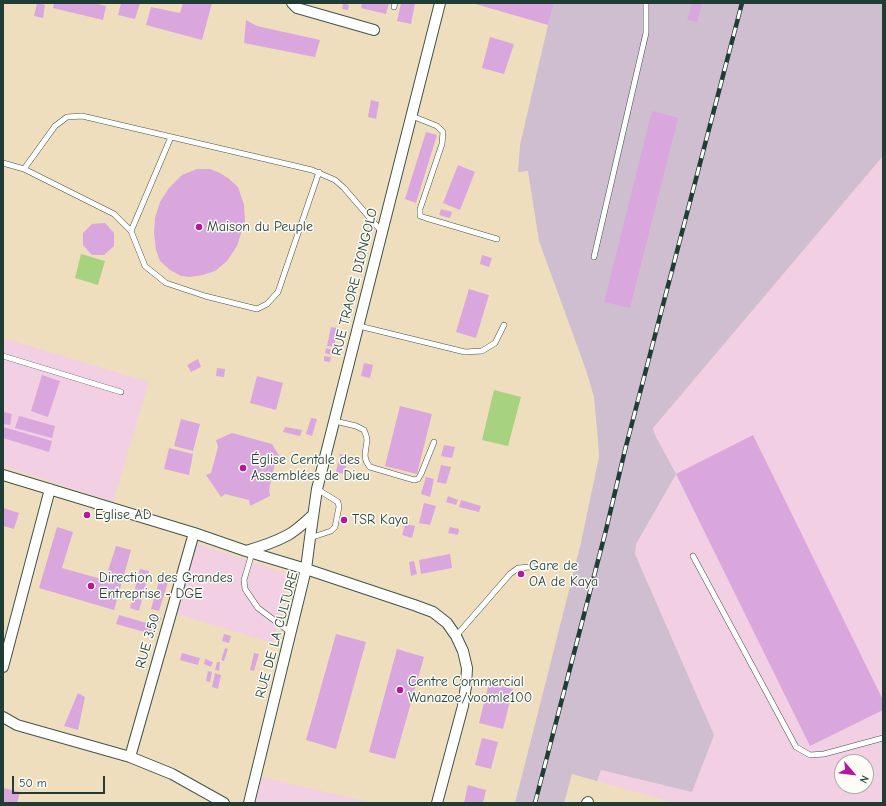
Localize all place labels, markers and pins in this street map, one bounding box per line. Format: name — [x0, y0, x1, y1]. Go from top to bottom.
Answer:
place label: Maison du Peuple — [207, 219, 313, 235]
marker: Maison du Peuple — [194, 222, 204, 232]
place label: Église Centale des Assemblées de Dieu — [251, 452, 370, 484]
marker: Église Centale des Assemblées de Dieu — [238, 463, 248, 473]
place label: Eglise AD — [95, 507, 152, 523]
marker: Eglise AD — [82, 510, 92, 520]
place label: TSR Kaya — [352, 512, 408, 528]
marker: TSR Kaya — [339, 515, 349, 525]
place label: Gare de OA de Kaya — [529, 558, 598, 590]
marker: Gare de OA de Kaya — [516, 569, 526, 579]
place label: Direction des Grandes Entreprise - DGE — [99, 570, 233, 602]
marker: Direction des Grandes Entreprise - DGE — [86, 581, 96, 591]
place label: Centre Commercial Wanazoe/voomle100 — [408, 674, 532, 706]
marker: Centre Commercial Wanazoe/voomle100 — [395, 685, 405, 695]

